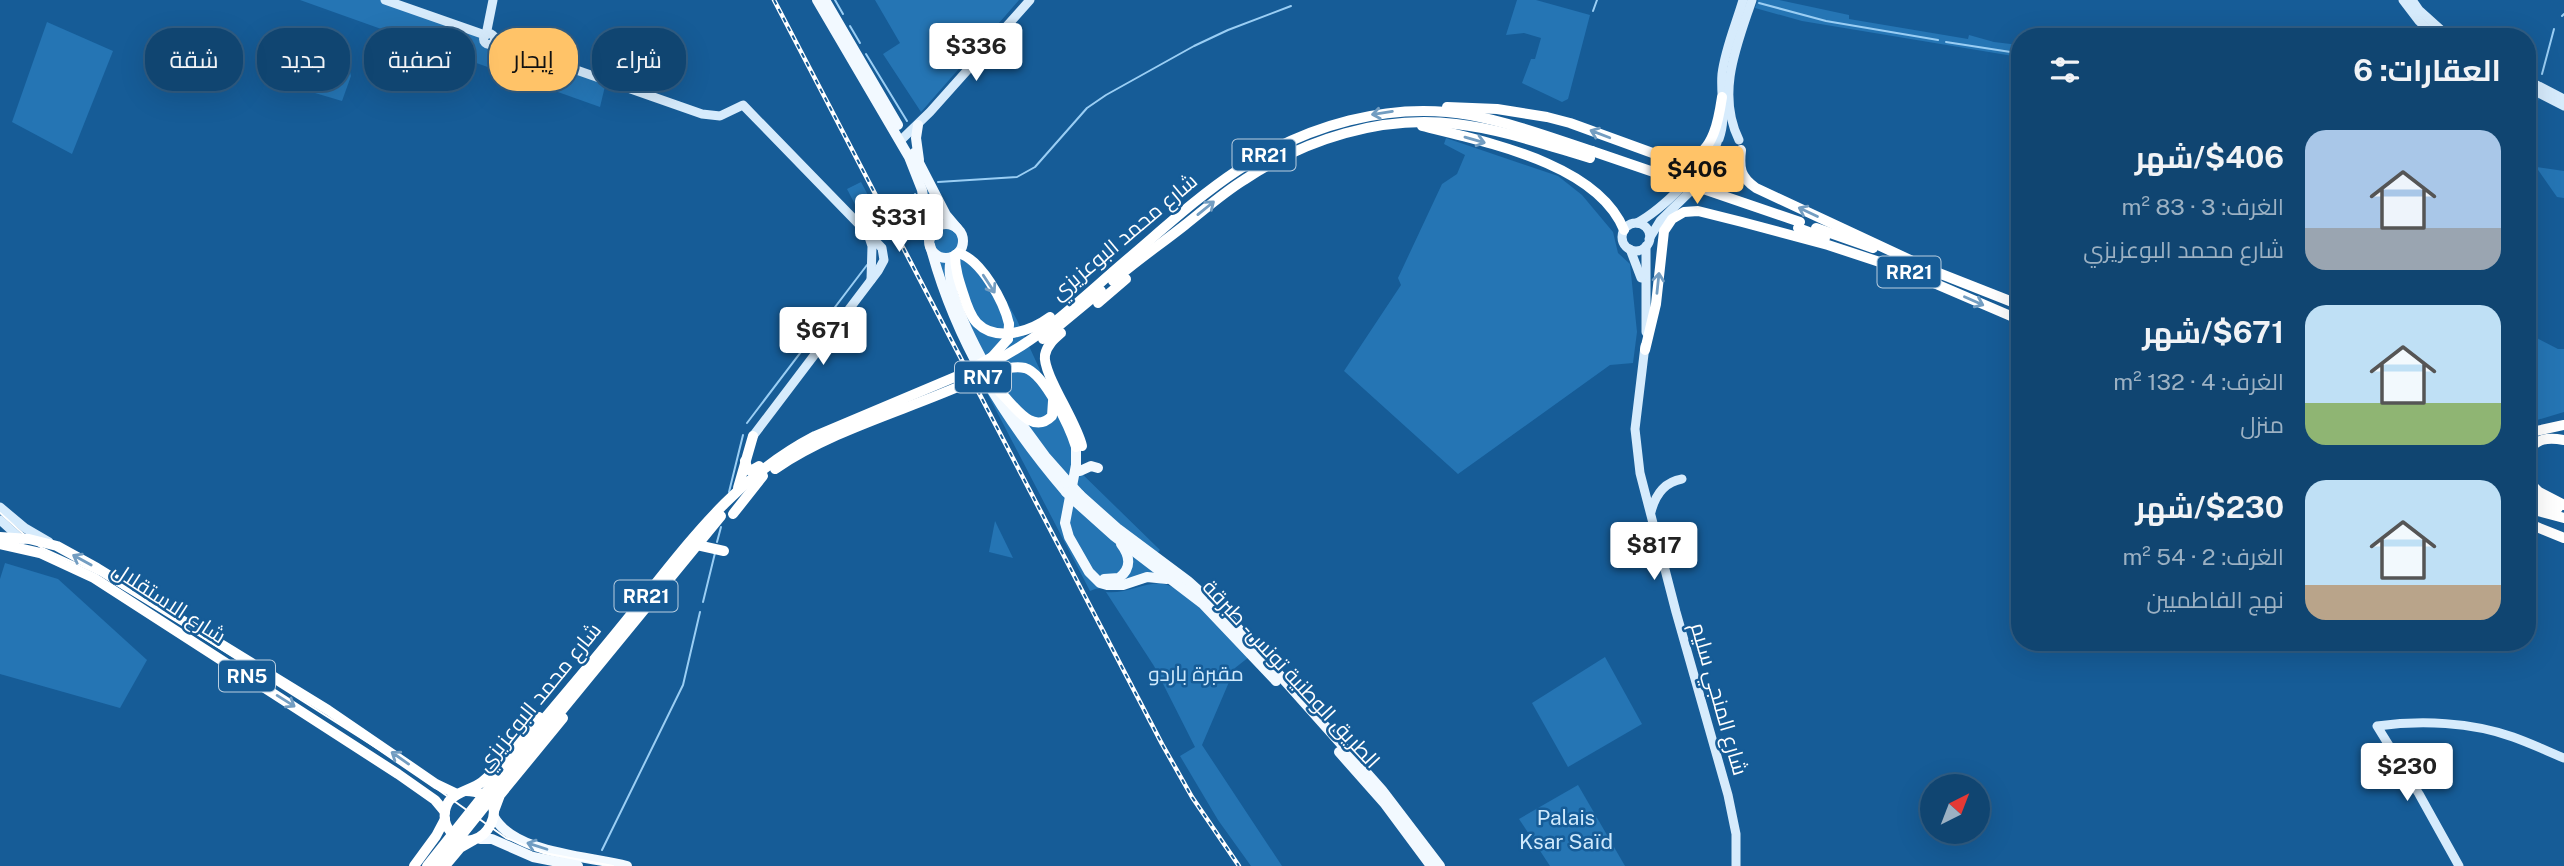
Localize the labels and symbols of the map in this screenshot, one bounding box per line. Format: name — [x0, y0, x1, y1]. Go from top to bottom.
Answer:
pin: $336 — [935, 24, 1017, 83]
one-way arrow — [1372, 107, 1394, 120]
one-way arrow — [1590, 126, 1612, 139]
one-way arrow — [1464, 135, 1486, 148]
road number: RR21 — [1232, 140, 1296, 170]
pin: $406 — [1656, 146, 1738, 206]
street label: شارع محمد البوعزيزي — [1045, 168, 1204, 308]
pin: $331 — [858, 194, 940, 254]
one-way arrow — [1197, 200, 1215, 216]
one-way arrow — [1798, 205, 1819, 218]
road number: RR21 — [1878, 256, 1940, 288]
one-way arrow — [1652, 272, 1665, 295]
one-way arrow — [983, 273, 997, 293]
one-way arrow — [1963, 295, 1984, 308]
pin: $671 — [782, 308, 864, 367]
road number: RN7 — [955, 362, 1011, 392]
pin: $817 — [1613, 522, 1695, 582]
one-way arrow — [72, 552, 93, 566]
street label: شارع الاستقلال — [107, 557, 231, 650]
street label: الطريق الوطنية تونس - طبرقة — [1197, 574, 1385, 774]
road number: RR21 — [614, 580, 678, 611]
street label: شارع محمد البوعزيزي — [471, 618, 609, 778]
street label: شارع المنجي سليم — [1682, 620, 1753, 779]
road number: RN5 — [219, 660, 275, 692]
park label: مقبرة باردو — [1148, 661, 1244, 686]
one-way arrow — [276, 695, 296, 709]
pin: $230 — [2366, 744, 2448, 803]
one-way arrow — [391, 751, 410, 765]
north arrow — [1920, 774, 1990, 844]
park label: Palais Ksar Saïd — [1519, 805, 1613, 854]
one-way arrow — [526, 839, 548, 852]

